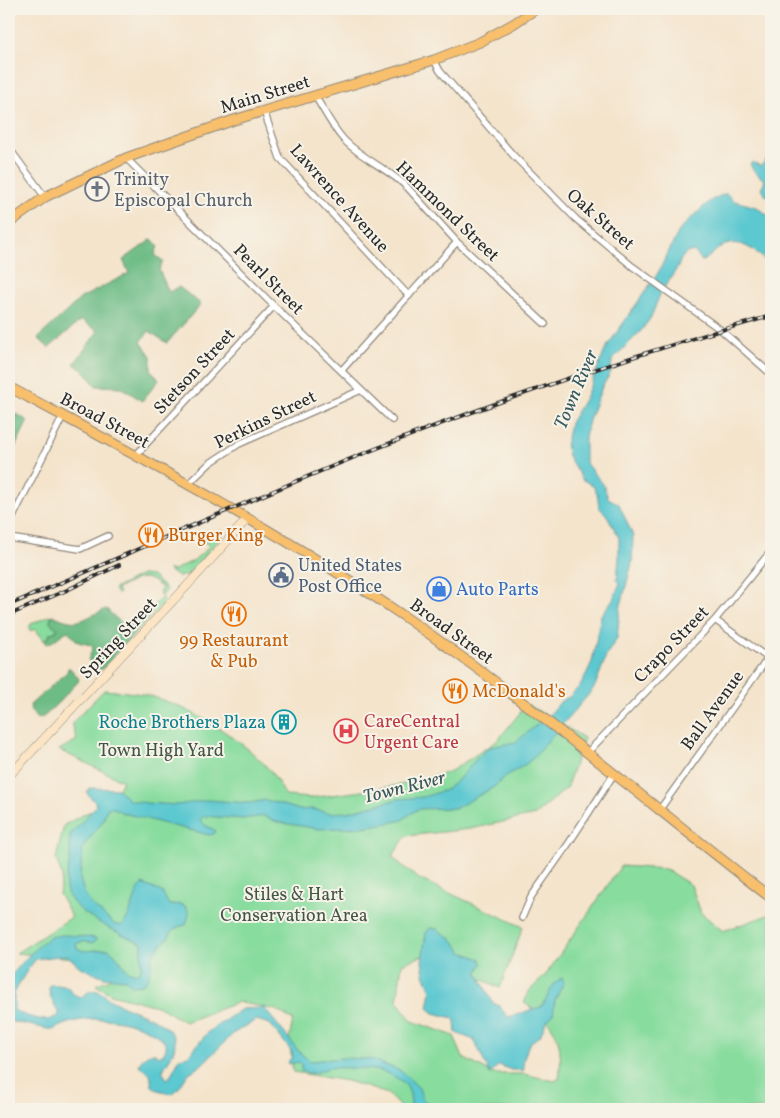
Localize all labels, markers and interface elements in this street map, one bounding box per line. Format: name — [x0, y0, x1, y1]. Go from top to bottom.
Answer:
street label: Main Street — [217, 70, 313, 121]
street label: Lawrence Avenue — [283, 139, 394, 259]
street label: Hammond Street — [389, 156, 504, 268]
place label: Trinity Episcopal Church — [114, 168, 253, 214]
church icon: Trinity Episcopal Church — [84, 176, 110, 202]
street label: Oak Street — [561, 184, 639, 257]
street label: Pearl Street — [227, 239, 309, 321]
street label: Stetson Street — [149, 323, 242, 421]
water label: Town River — [548, 345, 606, 434]
street label: Perkins Street — [210, 385, 321, 456]
street label: Broad Street — [55, 387, 154, 455]
restaurant icon: Burger King — [138, 522, 164, 548]
place label: Burger King — [168, 524, 263, 549]
place label: United States Post Office — [298, 554, 402, 600]
public building icon: United States Post Office — [268, 562, 294, 588]
shop icon: Auto Parts — [426, 576, 452, 602]
place label: Auto Parts — [456, 578, 539, 603]
street label: Spring Street — [75, 592, 164, 686]
street label: Broad Street — [404, 593, 498, 671]
restaurant icon: 99 Restaurant & Pub — [221, 601, 247, 627]
street label: Crapo Street — [629, 601, 715, 689]
place label: 99 Restaurant & Pub — [179, 629, 289, 675]
street label: Ball Avenue — [676, 666, 751, 756]
restaurant icon: McDonald's — [442, 678, 468, 704]
place label: McDonald's — [472, 680, 566, 705]
building icon: Roche Brothers Plaza — [271, 709, 297, 735]
place label: CareCentral Urgent Care — [364, 710, 460, 756]
place label: Roche Brothers Plaza — [98, 711, 266, 736]
hospital icon: CareCentral Urgent Care — [333, 718, 359, 744]
park label: Town High Yard — [98, 739, 224, 764]
water label: Town River — [361, 765, 449, 811]
park label: Stiles & Hart Conservation Area — [220, 883, 368, 929]

